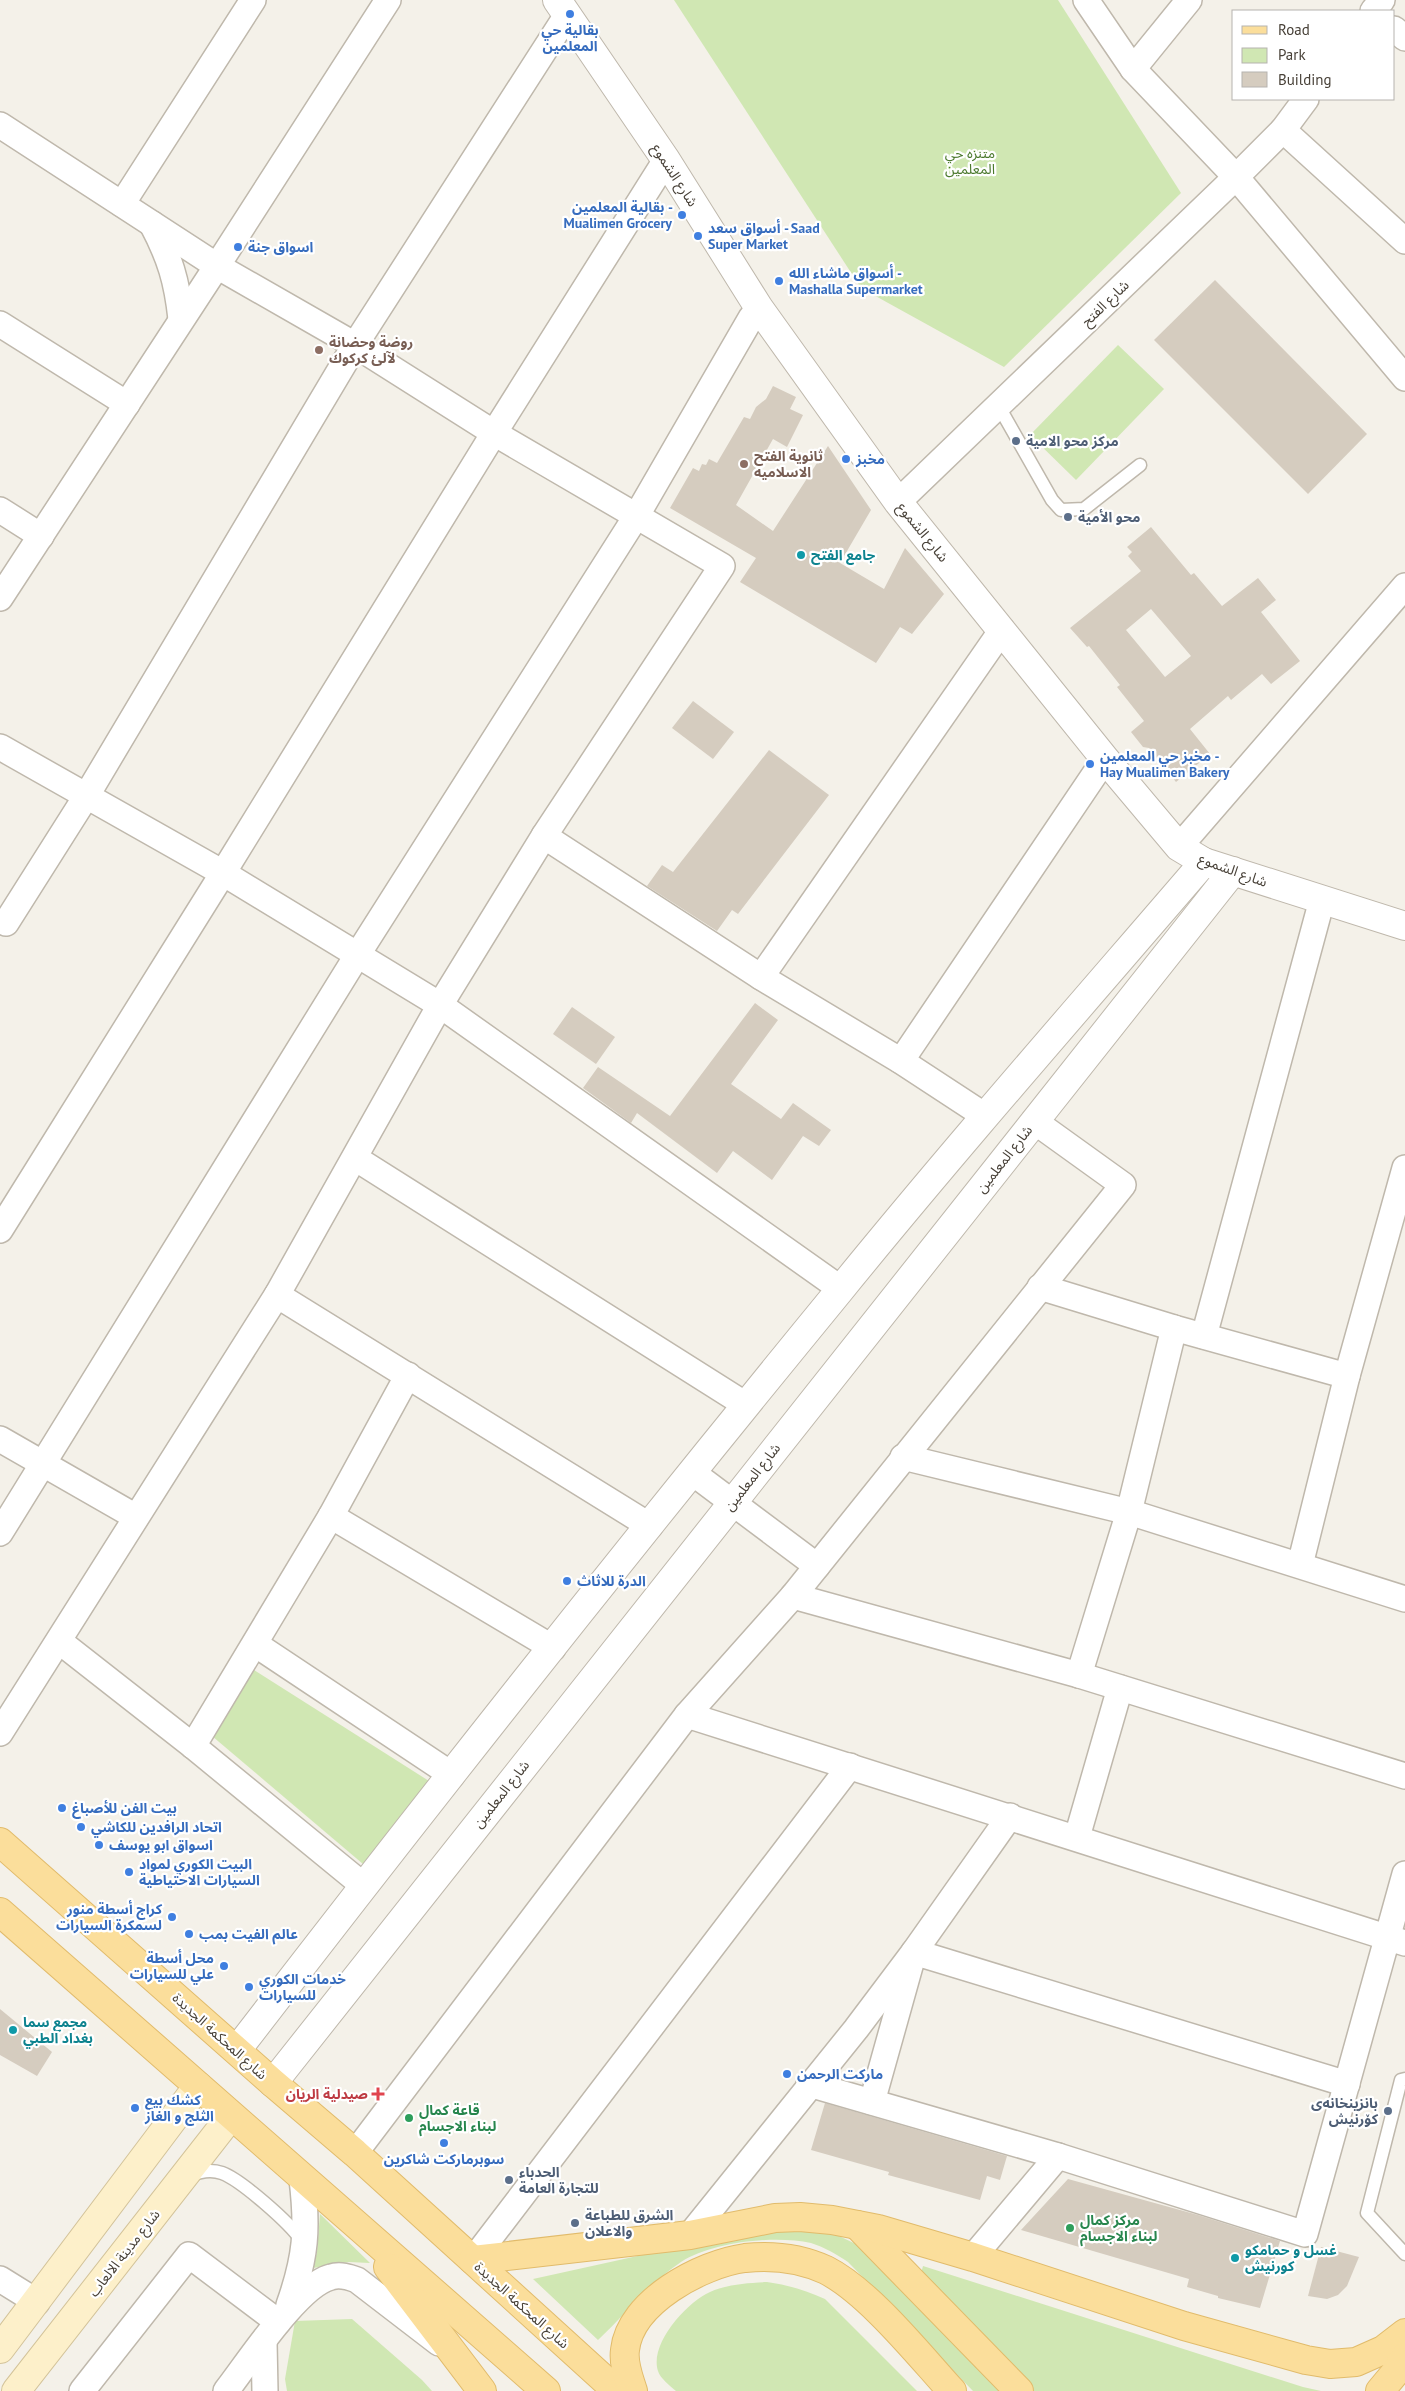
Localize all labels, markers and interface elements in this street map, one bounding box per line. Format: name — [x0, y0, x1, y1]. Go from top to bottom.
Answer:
marker: بقالية حي المعلمين — [564, 8, 576, 20]
legend — [1232, 10, 1395, 100]
text: Road — [1278, 20, 1310, 39]
place label: بقالية حي المعلمين — [541, 21, 599, 55]
text: Park — [1278, 45, 1306, 64]
text: Building — [1278, 70, 1332, 89]
street label: شارع الشموع — [646, 140, 702, 211]
park label: متنزه حي المعلمين — [945, 144, 995, 178]
place label: بقالية المعلمين - Mualimen Grocery — [564, 198, 673, 232]
marker: بقالية المعلمين - Mualimen Grocery — [676, 209, 688, 221]
place label: أسواق سعد - Saad Super Market — [708, 219, 820, 253]
marker: أسواق سعد - Saad Super Market — [692, 230, 704, 242]
place label: اسواق جنة — [248, 238, 314, 256]
marker: اسواق جنة — [232, 241, 244, 253]
place label: أسواق ماشاء الله - Mashalla Supermarket — [789, 264, 923, 298]
marker: أسواق ماشاء الله - Mashalla Supermarket — [773, 275, 785, 287]
street label: شارع الفتح — [1077, 276, 1134, 331]
place label: روضة وحضانة لآلئ كركوك — [329, 333, 413, 367]
marker: روضة وحضانة لآلئ كركوك — [313, 344, 325, 356]
place label: مركز محو الامية — [1026, 432, 1119, 450]
marker: مركز محو الامية — [1010, 435, 1022, 447]
place label: ثانوية الفتح الاسلاميه — [754, 447, 824, 481]
place label: مخبز — [855, 450, 885, 468]
marker: مخبز — [840, 453, 852, 465]
marker: ثانوية الفتح الاسلاميه — [738, 458, 750, 470]
street label: شارع الشموع — [892, 498, 953, 567]
place label: محو الأمية — [1078, 508, 1141, 526]
marker: محو الأمية — [1062, 511, 1074, 523]
place label: جامع الفتح — [811, 546, 876, 565]
marker: جامع الفتح — [795, 549, 807, 561]
place label: مخبز حي المعلمين - Hay Mualimen Bakery — [1100, 747, 1230, 781]
marker: مخبز حي المعلمين - Hay Mualimen Bakery — [1084, 758, 1096, 770]
street label: شارع الشموع — [1196, 849, 1270, 893]
street label: شارع المعلمين — [972, 1121, 1038, 1198]
street label: شارع المعلمين — [720, 1439, 786, 1516]
place label: الدرة للاثاث — [577, 1572, 646, 1590]
marker: الدرة للاثاث — [561, 1575, 573, 1587]
street label: شارع المعلمين — [469, 1756, 535, 1833]
place label: بيت الفن للأصباغ — [72, 1799, 177, 1819]
marker: بيت الفن للأصباغ — [56, 1802, 68, 1814]
place label: اتحاد الرافدين للكاشي — [91, 1818, 222, 1838]
marker: اتحاد الرافدين للكاشي — [75, 1821, 87, 1833]
place label: اسواق ابو يوسف — [109, 1836, 213, 1854]
marker: اسواق ابو يوسف — [93, 1839, 105, 1851]
place label: البيت الكوري لمواد السيارات الاحتياطية — [139, 1855, 260, 1889]
marker: البيت الكوري لمواد السيارات الاحتياطية — [123, 1866, 135, 1878]
place label: كراج أسطة منور لسمكرة السيارات — [56, 1900, 163, 1934]
marker: كراج أسطة منور لسمكرة السيارات — [166, 1911, 178, 1923]
place label: عالم الفيت بمب — [199, 1925, 298, 1945]
marker: عالم الفيت بمب — [183, 1928, 195, 1940]
place label: محل أسطة علي للسيارات — [130, 1949, 214, 1985]
marker: محل أسطة علي للسيارات — [218, 1960, 230, 1972]
place label: خدمات الكوري للسيارات — [259, 1970, 346, 2004]
marker: خدمات الكوري للسيارات — [243, 1981, 255, 1993]
street label: شارع المحكمة الجديدة — [168, 1989, 271, 2085]
place label: مجمع سما بغداد الطبي — [23, 2013, 93, 2049]
marker: مجمع سما بغداد الطبي — [7, 2024, 19, 2036]
place label: ماركت الرحمن — [797, 2065, 883, 2083]
marker: ماركت الرحمن — [781, 2068, 793, 2080]
place label: صيدلية الريان — [286, 2085, 368, 2103]
marker: صيدلية الريان — [372, 2088, 384, 2100]
place label: كشك بيع الثلج و الغاز — [144, 2091, 214, 2126]
place label: بانزینخانەی کۆرنیش — [1311, 2094, 1379, 2128]
place label: قاعة كمال لبناء الاجسام — [419, 2101, 496, 2137]
marker: كشك بيع الثلج و الغاز — [129, 2102, 141, 2114]
marker: بانزینخانەی کۆرنیش — [1382, 2105, 1394, 2117]
marker: قاعة كمال لبناء الاجسام — [403, 2112, 415, 2124]
marker: سوبرماركت شاكرين — [438, 2137, 450, 2149]
place label: سوبرماركت شاكرين — [384, 2150, 504, 2168]
place label: الحدباء للتجارة العامة — [519, 2163, 599, 2197]
marker: الحدباء للتجارة العامة — [503, 2174, 515, 2186]
street label: شارع مدينة الالعاب — [84, 2206, 165, 2301]
place label: الشرق للطباعة والاعلان — [585, 2206, 674, 2240]
place label: مركز كمال لبناء الاجسام — [1080, 2211, 1157, 2247]
marker: الشرق للطباعة والاعلان — [569, 2217, 581, 2229]
marker: مركز كمال لبناء الاجسام — [1064, 2222, 1076, 2234]
place label: غسل و حمامكو كورنيش — [1245, 2241, 1337, 2275]
marker: غسل و حمامكو كورنيش — [1229, 2252, 1241, 2264]
street label: شارع المحكمة الجديدة — [470, 2258, 573, 2354]

